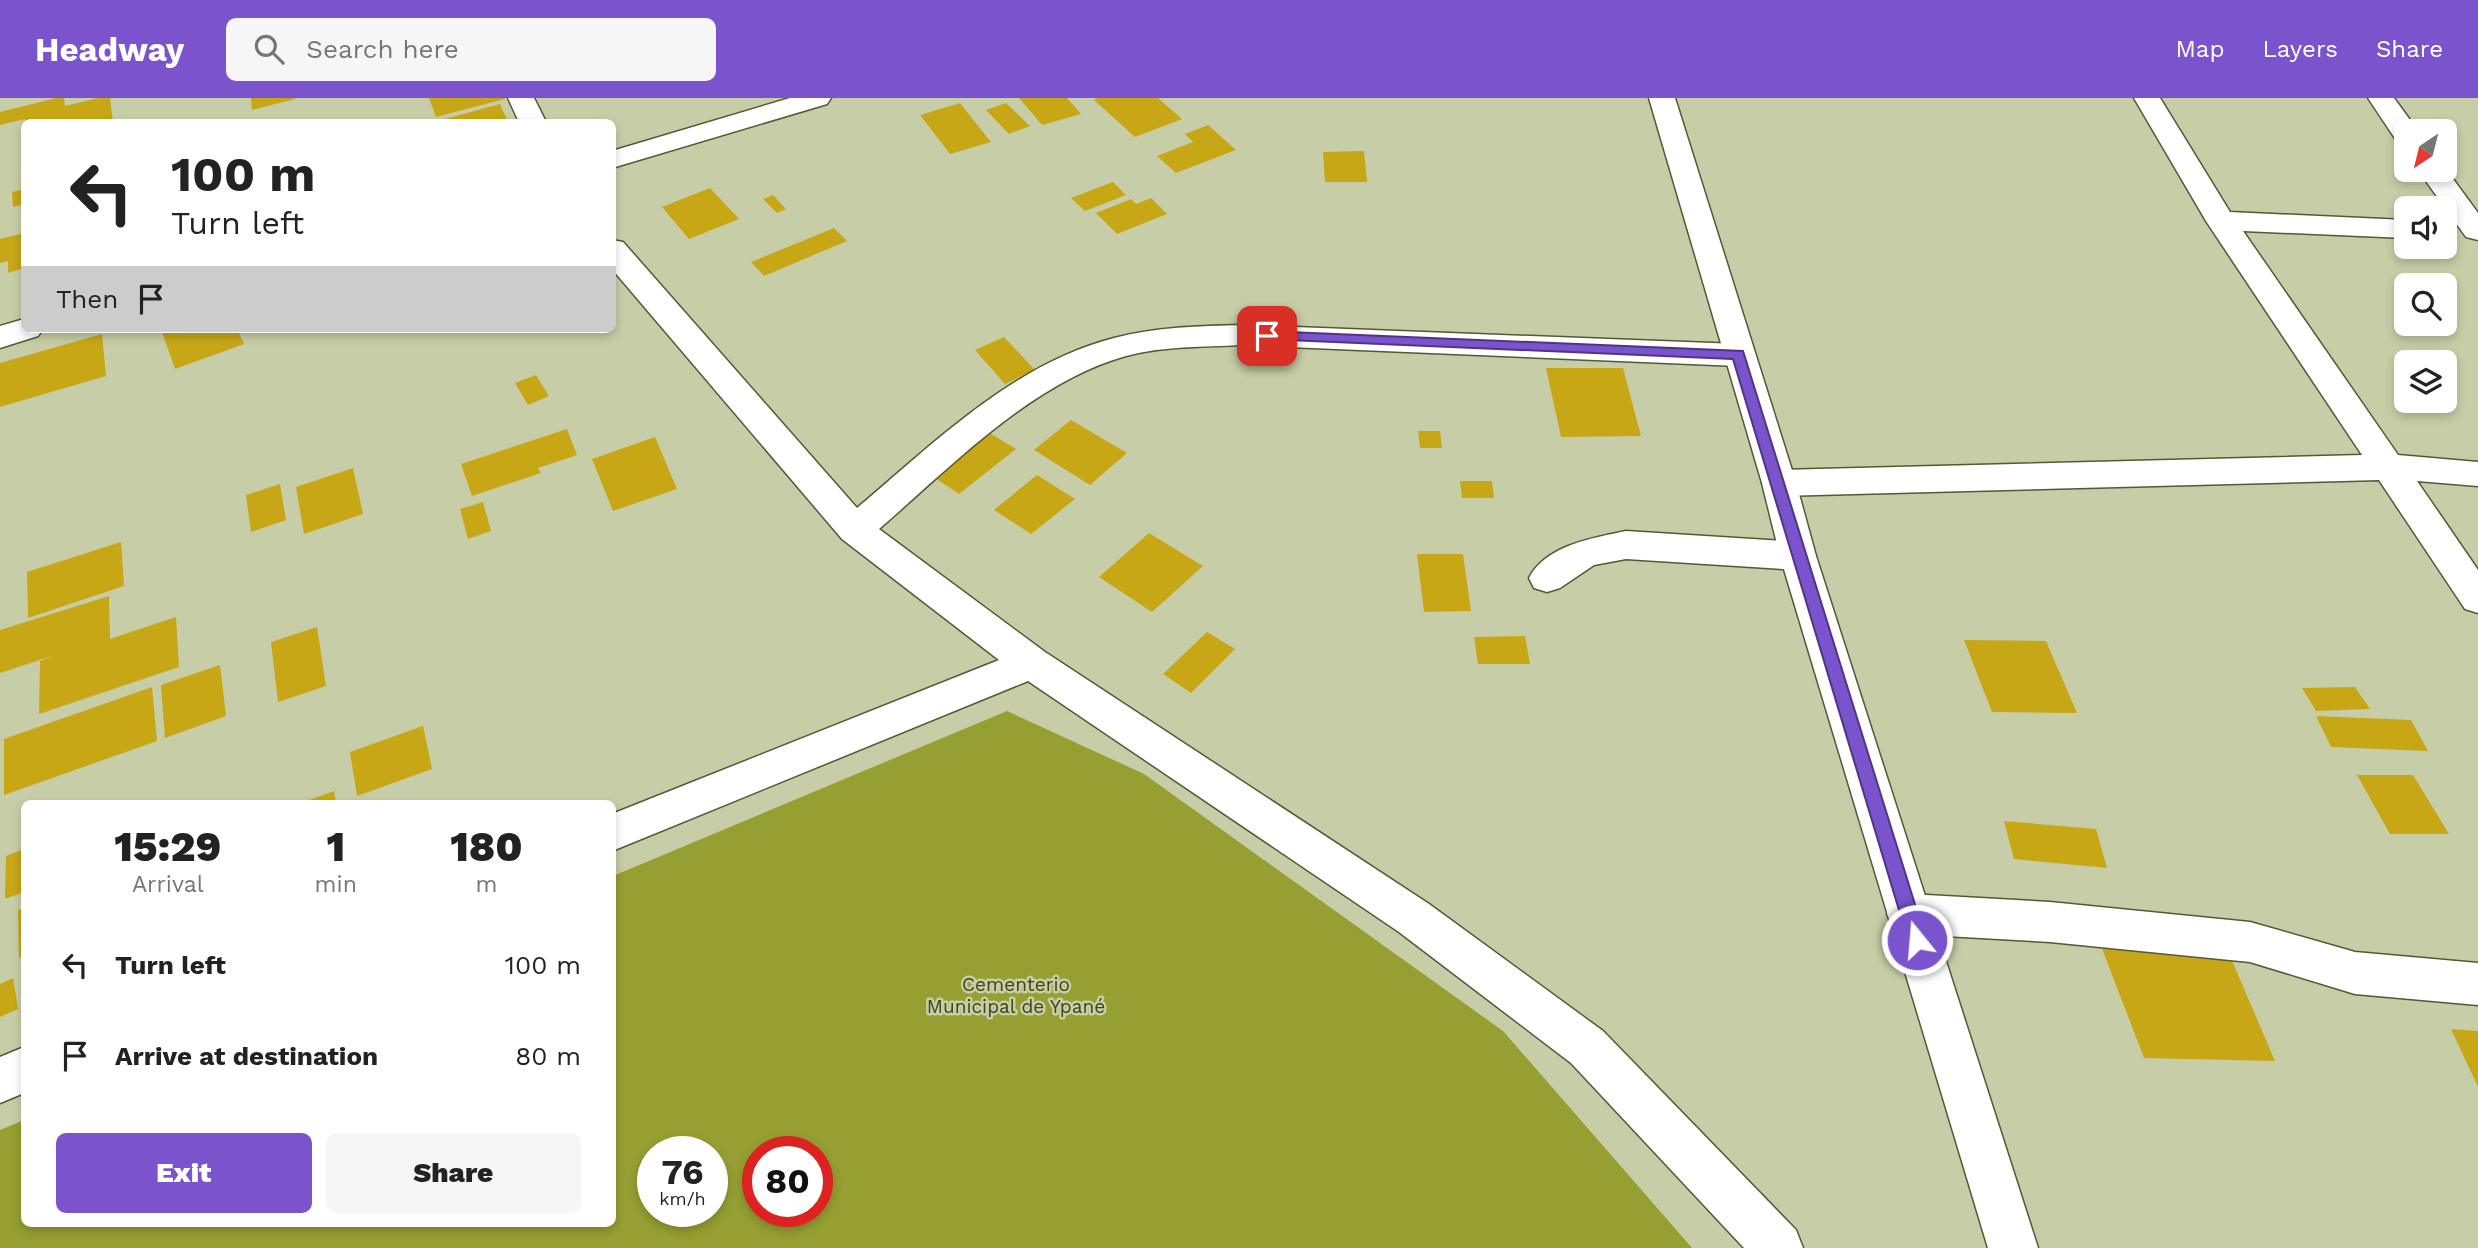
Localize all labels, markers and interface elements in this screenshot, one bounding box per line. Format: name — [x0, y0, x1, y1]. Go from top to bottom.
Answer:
search box — [226, 18, 716, 81]
text: Headway — [35, 30, 184, 69]
icon: search — [250, 30, 288, 68]
text: Search here — [306, 34, 459, 64]
text: Map — [2176, 35, 2224, 63]
text: Layers — [2262, 35, 2338, 63]
text: Share — [2376, 35, 2443, 63]
north arrow — [2394, 119, 2457, 182]
map controls — [2394, 119, 2457, 413]
text: 100 m — [171, 145, 315, 203]
icon: left — [56, 147, 147, 238]
button: sound — [2394, 196, 2457, 259]
text: Turn left — [171, 204, 304, 242]
button: search — [2394, 273, 2457, 336]
icon: arrive — [132, 280, 170, 318]
text: Then — [56, 284, 118, 314]
pin — [1237, 306, 1297, 366]
icon: arrive — [1248, 317, 1286, 355]
button: layers — [2394, 350, 2457, 413]
text: 15:29 — [114, 822, 221, 871]
text: 1 — [326, 822, 345, 871]
text: 180 — [450, 822, 523, 871]
text: Arrival — [132, 871, 204, 898]
text: min — [315, 871, 357, 898]
text: m — [475, 871, 497, 898]
position arrow — [1880, 903, 1954, 977]
icon: left — [56, 946, 94, 984]
text: Turn left — [115, 950, 226, 980]
text: 100 m — [505, 950, 581, 980]
park label: Cementerio Municipal de Ypané — [927, 973, 1105, 1018]
icon: arrive — [56, 1037, 94, 1075]
text: Arrive at destination — [115, 1041, 378, 1071]
text: 80 m — [515, 1041, 581, 1071]
button: Exit — [56, 1133, 312, 1213]
button: Share — [326, 1133, 581, 1213]
speed limit sign: 80 — [742, 1136, 833, 1227]
text: 76 — [662, 1151, 703, 1193]
text: km/h — [659, 1188, 706, 1209]

